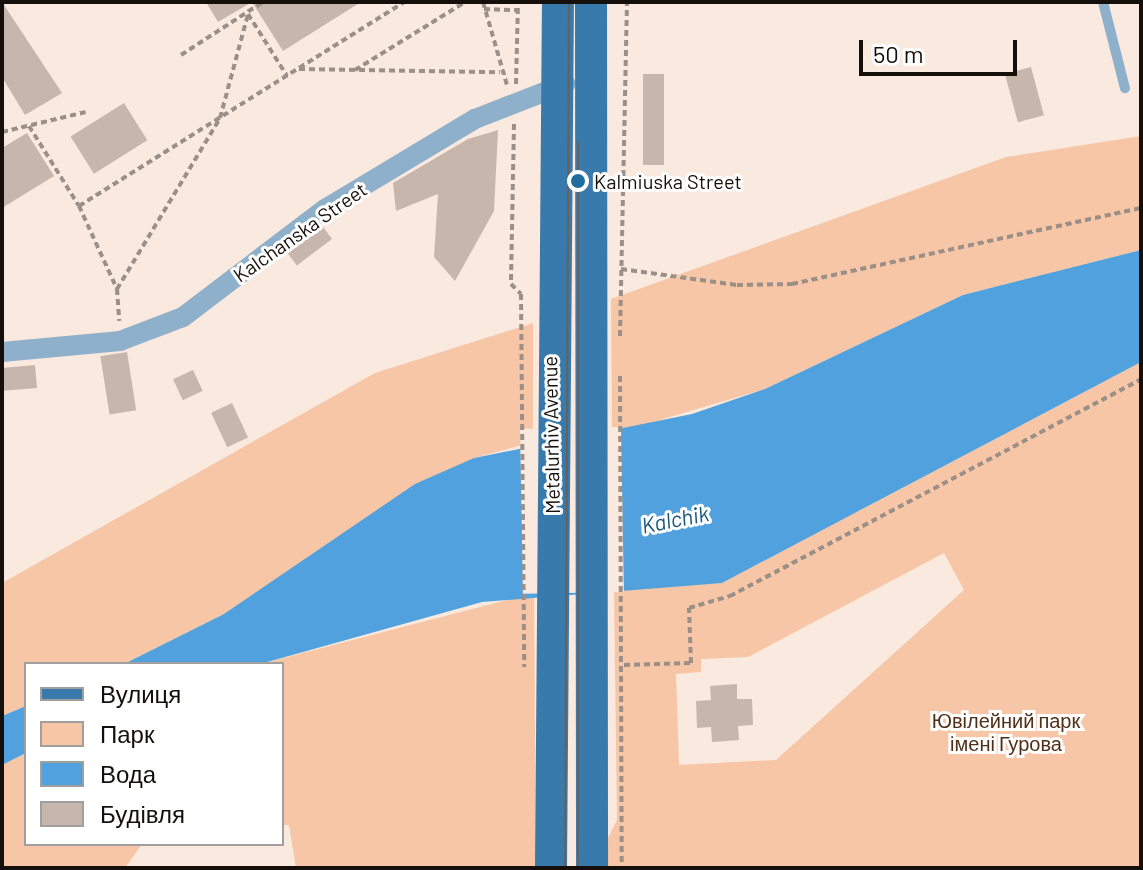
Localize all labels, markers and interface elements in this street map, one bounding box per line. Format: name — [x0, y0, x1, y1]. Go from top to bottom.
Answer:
scale bar — [863, 24, 1021, 74]
text: 50 m — [873, 39, 924, 68]
place label: Kalmiuska Street — [594, 169, 742, 193]
marker: Kalmiuska Street — [569, 172, 587, 190]
street label: Kalchanska Street — [229, 177, 371, 287]
street label: Metalurhiv Avenue — [538, 356, 564, 514]
water label: Kalchik — [639, 500, 711, 538]
legend — [24, 662, 284, 846]
text: Вулиця — [100, 679, 181, 708]
park label: Ювілейний парк імені Гурова — [932, 709, 1080, 756]
text: Парк — [100, 719, 154, 748]
text: Вода — [100, 759, 156, 788]
text: Будівля — [100, 799, 185, 828]

